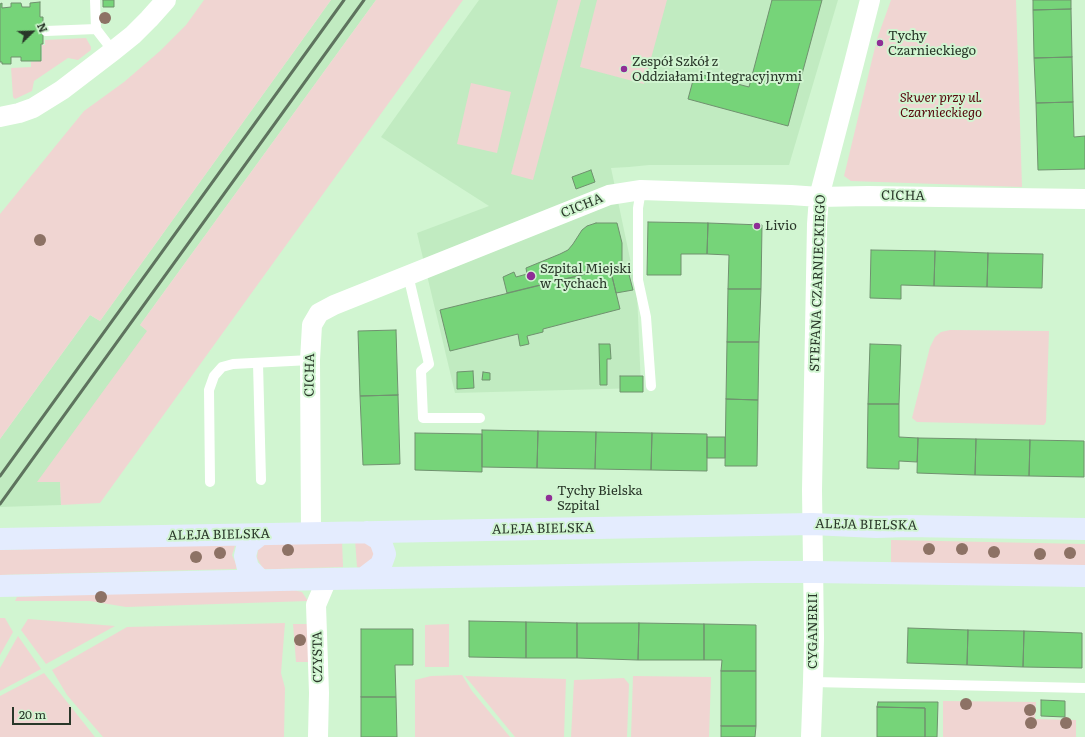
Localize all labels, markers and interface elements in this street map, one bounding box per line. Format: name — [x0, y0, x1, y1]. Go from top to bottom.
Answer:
north arrow — [12, 12, 52, 52]
text: N — [34, 20, 52, 35]
place label: Tychy Czarnieckiego — [888, 28, 976, 59]
marker: Tychy Czarnieckiego — [875, 38, 885, 48]
place label: Zespół Szkół z Oddziałami Integracyjnymi — [632, 54, 802, 85]
marker: Zespół Szkół z Oddziałami Integracyjnymi — [619, 64, 629, 74]
park label: Skwer przy ul. Czarnieckiego — [900, 90, 982, 121]
street label: CICHA — [881, 188, 925, 204]
street label: CICHA — [559, 191, 605, 221]
street label: STEFANA CZARNIECKIEGO — [807, 194, 829, 372]
place label: Livio — [765, 218, 797, 234]
marker: Livio — [752, 221, 762, 231]
place label: Szpital Miejski w Tychach — [540, 261, 631, 292]
marker: Szpital Miejski w Tychach — [525, 270, 537, 282]
street label: CICHA — [302, 353, 318, 397]
place label: Tychy Bielska Szpital — [557, 483, 643, 514]
marker: Tychy Bielska Szpital — [544, 493, 554, 503]
street label: ALEJA BIELSKA — [815, 516, 917, 534]
street label: ALEJA BIELSKA — [492, 520, 594, 538]
street label: ALEJA BIELSKA — [168, 526, 270, 544]
street label: CYGANERII — [805, 593, 821, 669]
street label: CZYSTA — [310, 631, 326, 683]
scale bar — [14, 699, 73, 725]
text: 20 m — [19, 705, 46, 723]

